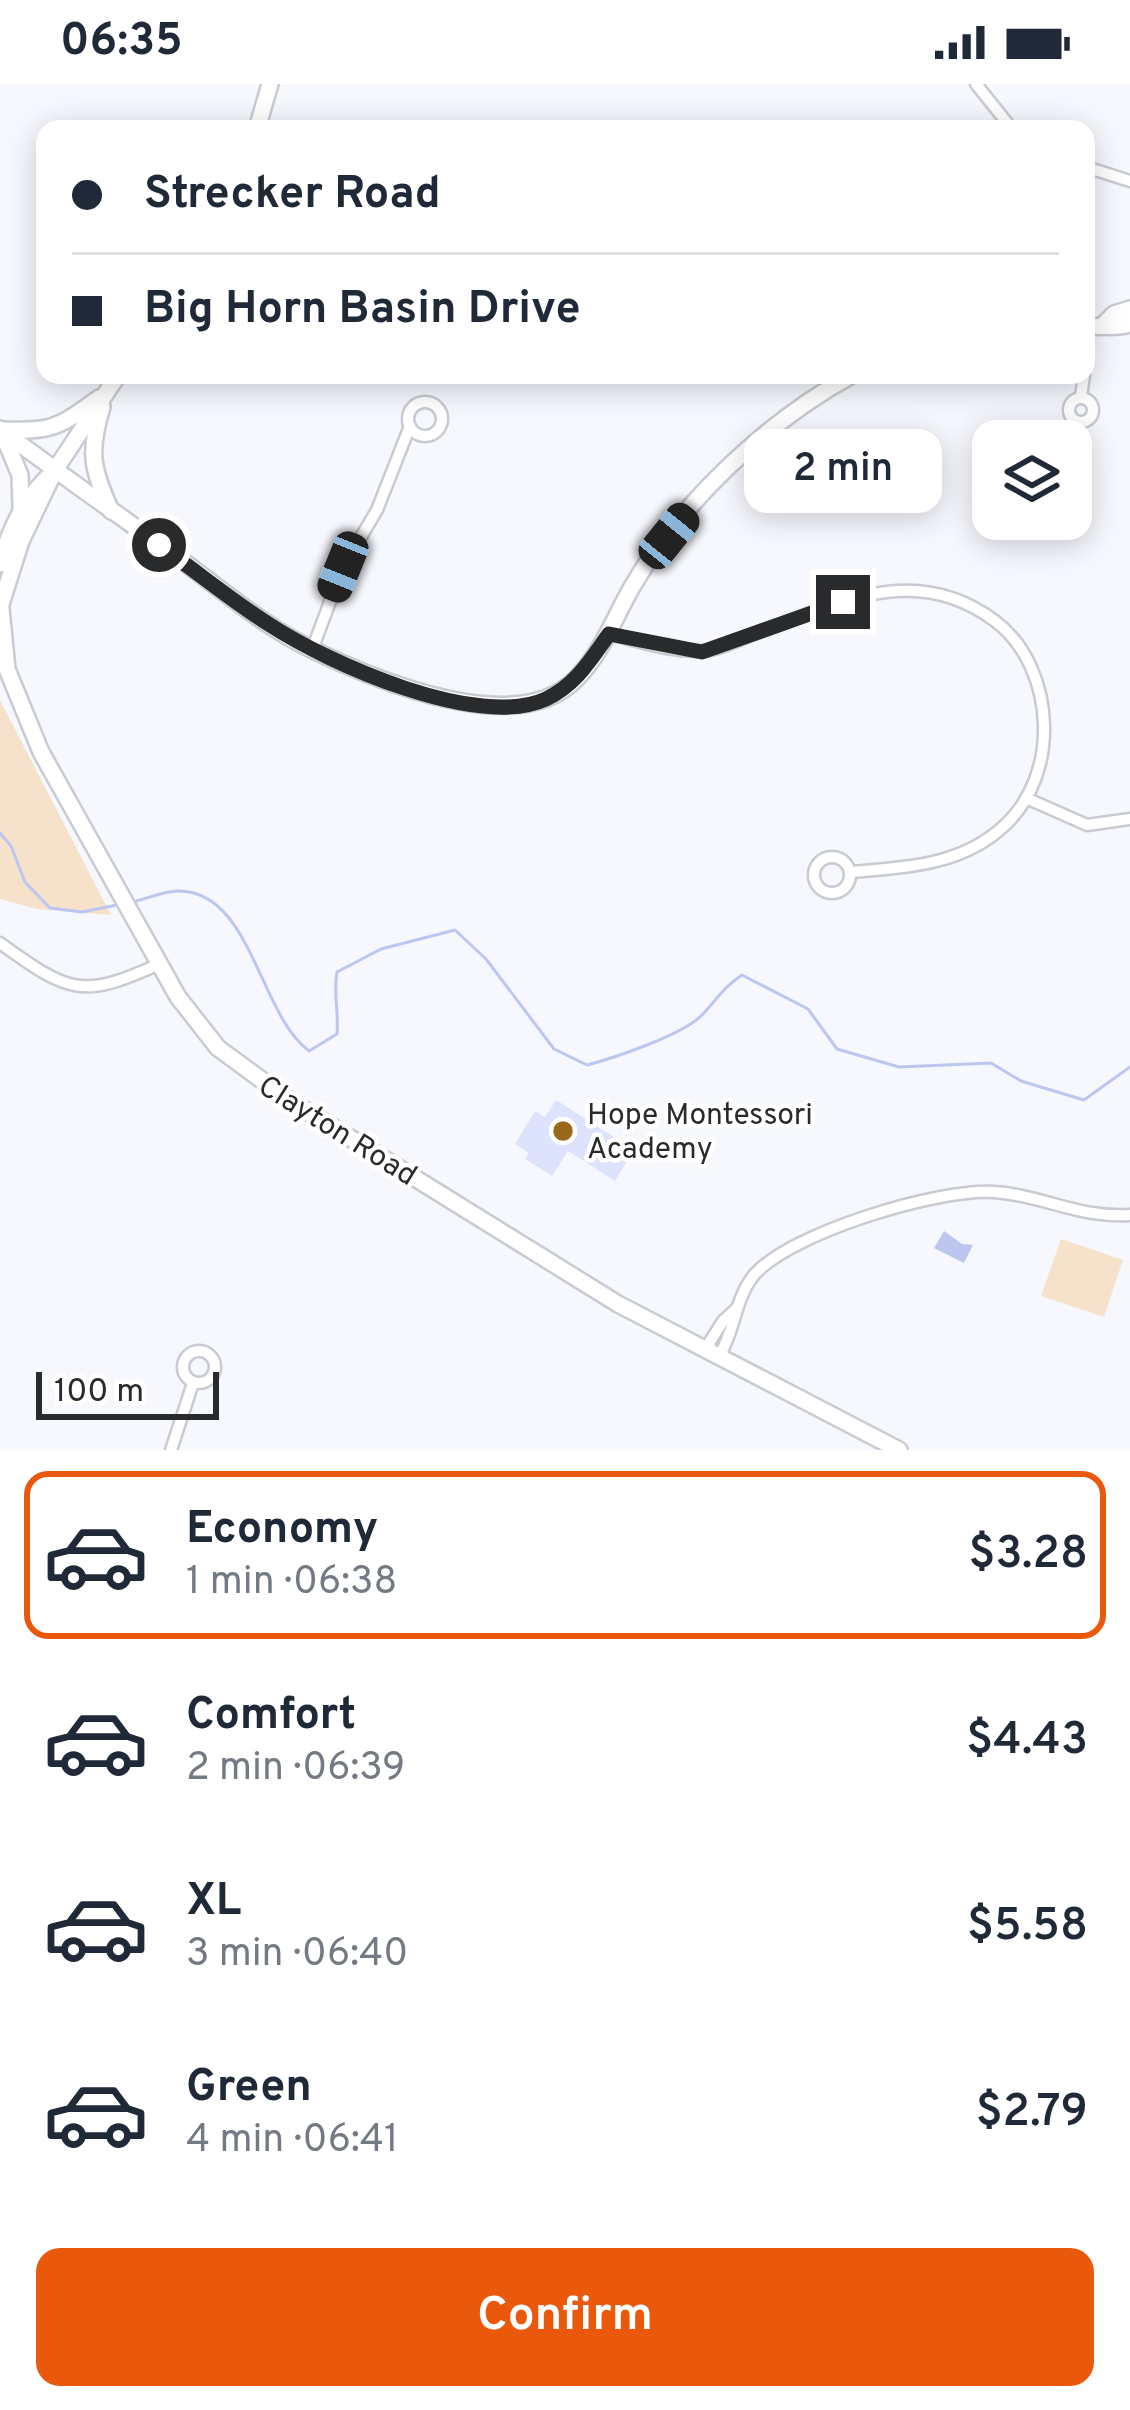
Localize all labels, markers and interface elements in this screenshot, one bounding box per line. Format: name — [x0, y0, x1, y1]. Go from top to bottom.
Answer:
text: 06:35 — [60, 14, 183, 71]
text: Strecker Road — [144, 167, 441, 224]
text: Big Horn Basin Drive — [144, 282, 581, 339]
map controls — [972, 420, 1092, 540]
button: layers — [972, 420, 1092, 540]
callout: 2 min — [744, 428, 942, 512]
text: 2 min — [793, 446, 893, 495]
car — [632, 497, 706, 575]
route start — [132, 518, 186, 572]
car — [313, 527, 373, 607]
route end — [816, 575, 870, 629]
street label: Clayton Road — [250, 1069, 423, 1196]
place label: Hope Montessori Academy — [587, 1098, 813, 1169]
marker: Hope Montessori Academy — [550, 1118, 576, 1144]
scale bar — [36, 1366, 219, 1419]
text: 100 m — [54, 1372, 144, 1414]
icon: car — [42, 1501, 150, 1609]
text: Economy — [186, 1502, 378, 1559]
text: $3.28 — [969, 1527, 1088, 1584]
text: 1 min · 06:38 — [186, 1559, 397, 1608]
icon: car — [42, 1687, 150, 1795]
text: Comfort — [186, 1688, 356, 1745]
text: $4.43 — [966, 1713, 1088, 1770]
text: 2 min · 06:39 — [186, 1745, 405, 1794]
icon: car — [42, 1873, 150, 1981]
text: XL — [186, 1874, 241, 1931]
text: $5.58 — [967, 1899, 1088, 1956]
text: 3 min · 06:40 — [186, 1931, 408, 1980]
icon: car — [42, 2059, 150, 2167]
text: Green — [186, 2060, 312, 2117]
text: $2.79 — [976, 2085, 1088, 2142]
text: 4 min · 06:41 — [186, 2117, 398, 2166]
button: Confirm — [36, 2248, 1094, 2386]

